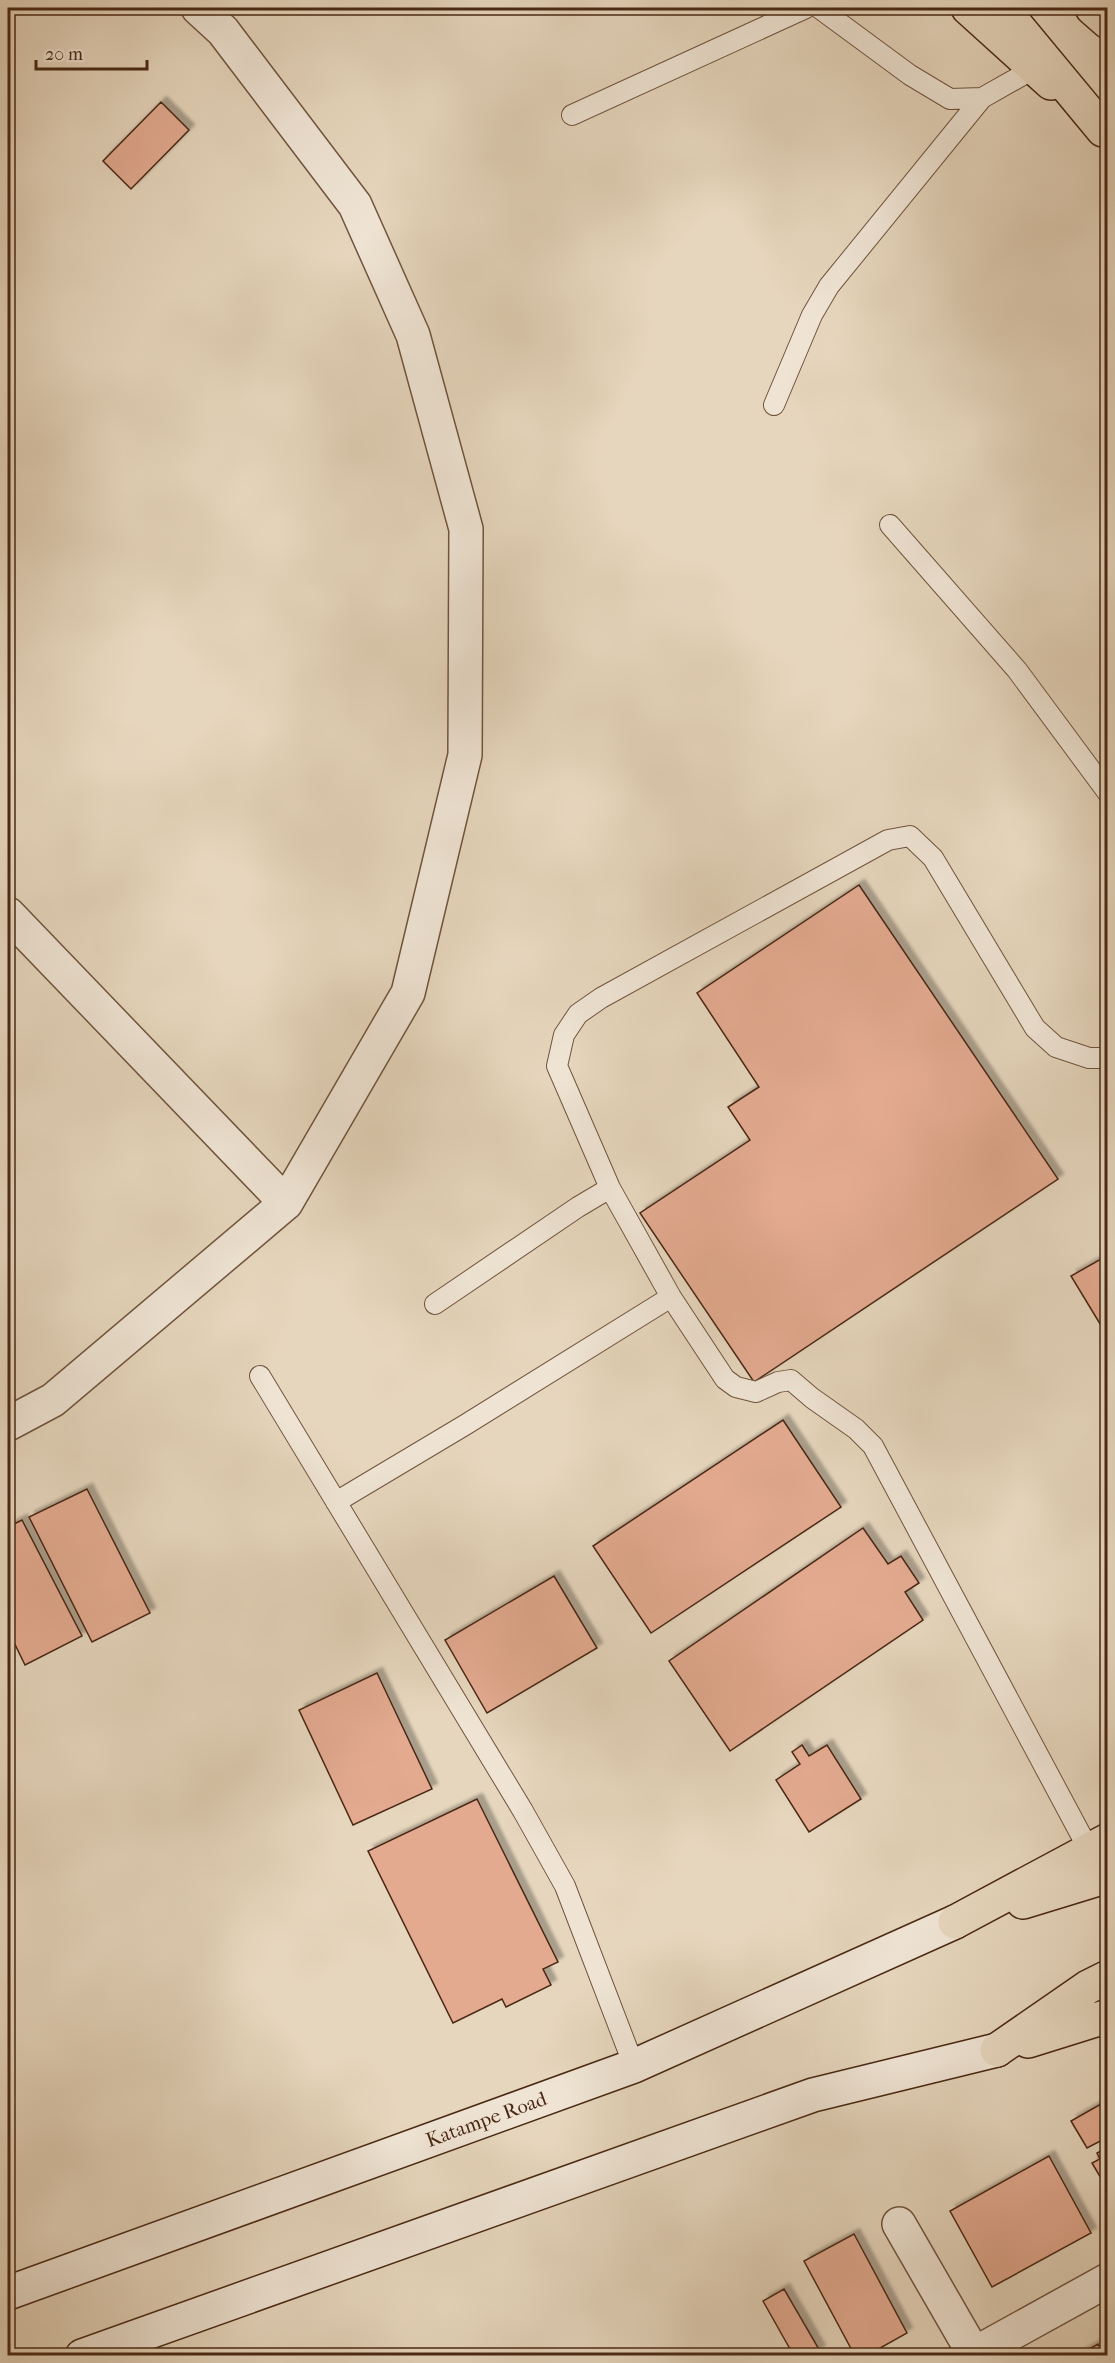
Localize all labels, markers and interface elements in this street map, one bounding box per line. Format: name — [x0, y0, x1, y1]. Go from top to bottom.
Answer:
scale bar — [36, 33, 147, 71]
text: 20 m — [45, 44, 83, 65]
street label: Katampe Road — [423, 2087, 551, 2152]

